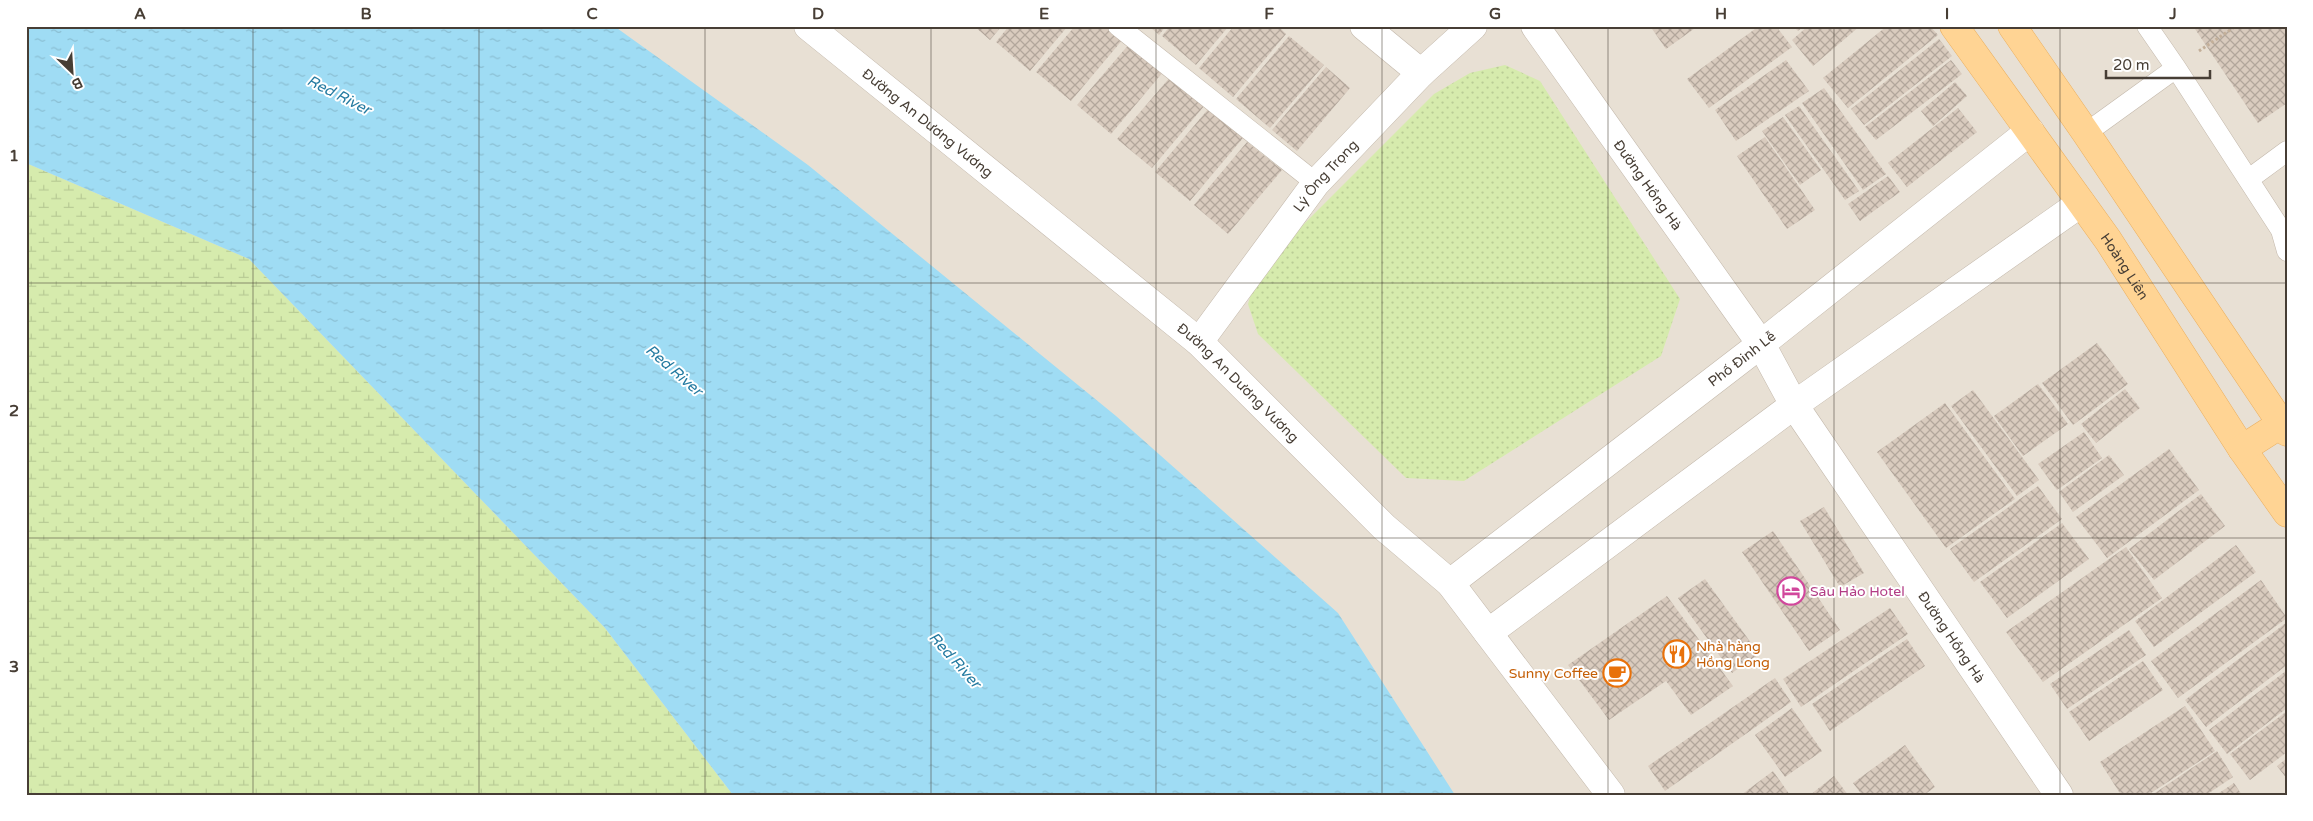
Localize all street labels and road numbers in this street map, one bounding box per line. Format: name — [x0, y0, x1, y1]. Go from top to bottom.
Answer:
street label: Đường An Dương Vương — [859, 65, 997, 181]
street label: Lý Ông Trọng — [1289, 136, 1361, 215]
street label: Đường Hồng Hà — [1610, 136, 1686, 233]
street label: Hoàng Liên — [2097, 230, 2153, 303]
street label: Đường An Dương Vương — [1174, 319, 1303, 446]
street label: Phố Đinh Lễ — [1705, 327, 1779, 390]
street label: Đường Hồng Hà — [1915, 588, 1989, 686]

